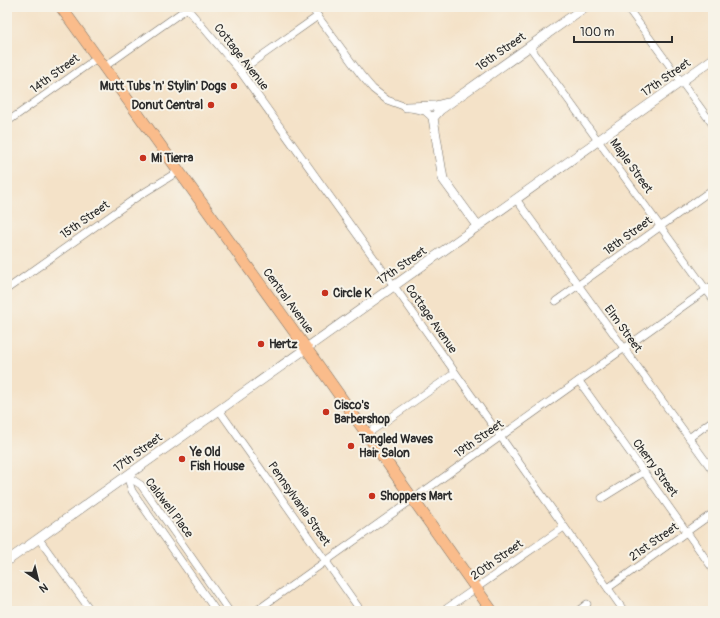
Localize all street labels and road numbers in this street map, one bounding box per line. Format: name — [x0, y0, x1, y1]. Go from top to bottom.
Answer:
street label: Cottage Avenue — [210, 21, 272, 93]
street label: 16th Street — [473, 29, 529, 75]
street label: 14th Street — [27, 51, 83, 97]
street label: 17th Street — [638, 56, 694, 100]
street label: Maple Street — [606, 136, 656, 196]
street label: 15th Street — [57, 197, 113, 242]
street label: 18th Street — [601, 213, 655, 259]
street label: 17th Street — [374, 244, 430, 288]
street label: Central Avenue — [259, 266, 317, 337]
street label: Cottage Avenue — [402, 282, 460, 356]
street label: Elm Street — [601, 302, 645, 356]
street label: 19th Street — [452, 417, 507, 461]
street label: 17th Street — [111, 430, 165, 476]
street label: Cherry Street — [629, 436, 681, 500]
street label: Pennsylvania Street — [264, 459, 334, 549]
street label: Caldwell Place — [142, 475, 196, 541]
street label: 21st Street — [626, 519, 682, 564]
street label: 20th Street — [468, 536, 526, 584]

